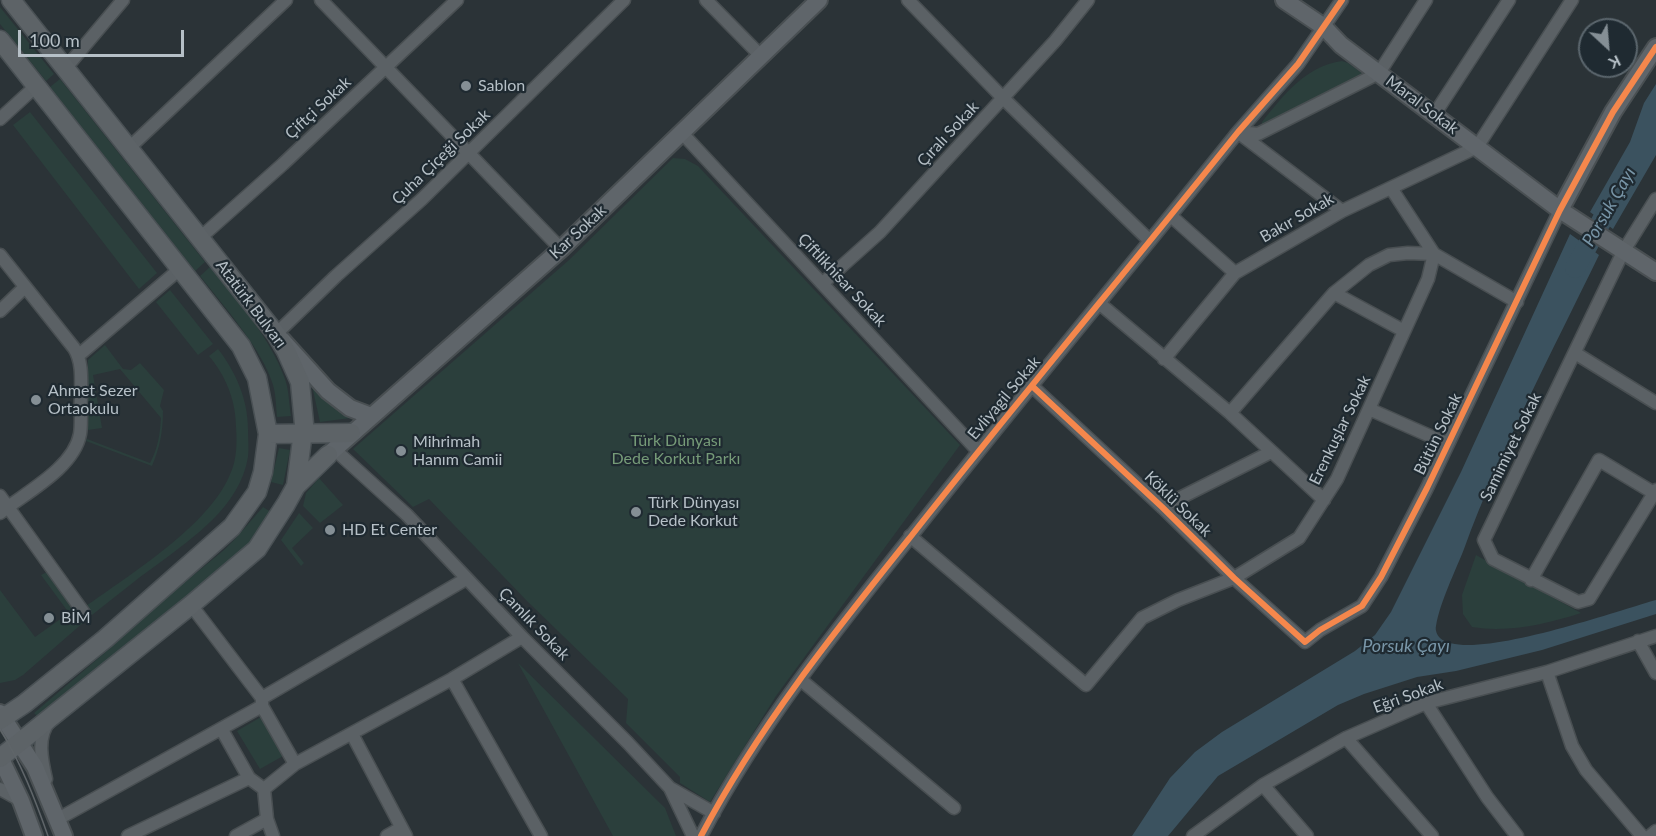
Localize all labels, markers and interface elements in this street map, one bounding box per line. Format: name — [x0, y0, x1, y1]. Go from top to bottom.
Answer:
scale bar — [21, 18, 188, 56]
north arrow — [1578, 18, 1638, 78]
text: 100 m — [29, 29, 80, 51]
text: K — [1606, 52, 1624, 74]
street label: Maral Sokak — [1382, 71, 1462, 139]
street label: Çiftçi Sokak — [281, 73, 355, 143]
place label: Sablon — [478, 76, 525, 96]
marker: Sablon — [459, 79, 473, 93]
street label: Çıralı Sokak — [913, 98, 983, 170]
street label: Çuha Çiçeği Sokak — [388, 105, 494, 209]
water label: Porsuk Çayı — [1578, 164, 1640, 250]
street label: Bakır Sokak — [1257, 189, 1337, 247]
street label: Kar Sokak — [546, 201, 610, 263]
street label: Çiftlikhisar Sokak — [794, 229, 890, 331]
street label: Atatürk Bulvarı — [212, 256, 290, 352]
street label: Evliyagil Sokak — [964, 352, 1044, 444]
street label: Erenkuşlar Sokak — [1305, 372, 1375, 488]
place label: Ahmet Sezer Ortaokulu — [48, 381, 138, 419]
street label: Samimiyet Sokak — [1476, 389, 1546, 505]
street label: Bütün Sokak — [1410, 390, 1466, 478]
marker: Ahmet Sezer Ortaokulu — [29, 393, 43, 407]
park label: Türk Dünyası Dede Korkut Parkı — [612, 431, 740, 469]
place label: Mihrimah Hanım Camii — [413, 432, 502, 470]
marker: Mihrimah Hanım Camii — [394, 444, 408, 458]
street label: Köklü Sokak — [1140, 467, 1216, 541]
place label: Türk Dünyası Dede Korkut — [648, 493, 739, 531]
marker: Türk Dünyası Dede Korkut — [629, 505, 643, 519]
place label: HD Et Center — [342, 520, 437, 540]
marker: HD Et Center — [323, 523, 337, 537]
street label: Çamlık Sokak — [495, 584, 573, 664]
place label: BİM — [61, 608, 91, 628]
marker: BİM — [42, 611, 56, 625]
water label: Porsuk Çayı — [1362, 635, 1450, 657]
street label: Eğri Sokak — [1370, 674, 1446, 718]

